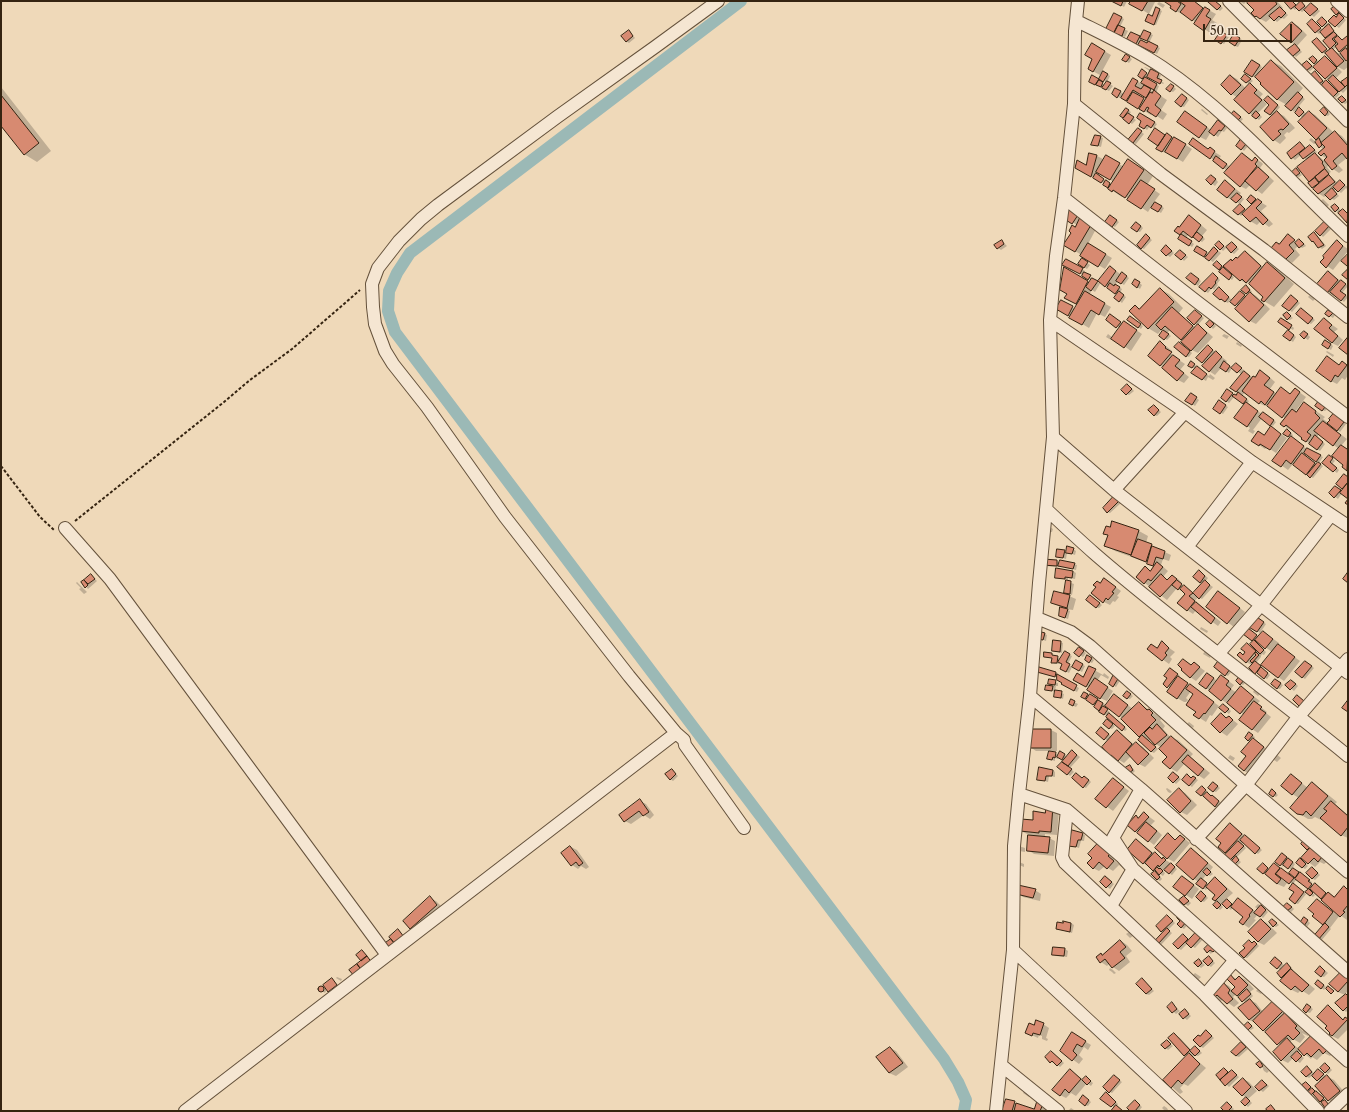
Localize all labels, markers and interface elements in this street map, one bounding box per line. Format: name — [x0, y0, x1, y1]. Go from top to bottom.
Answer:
scale bar — [1205, 16, 1294, 42]
text: 50 m — [1210, 23, 1239, 38]

